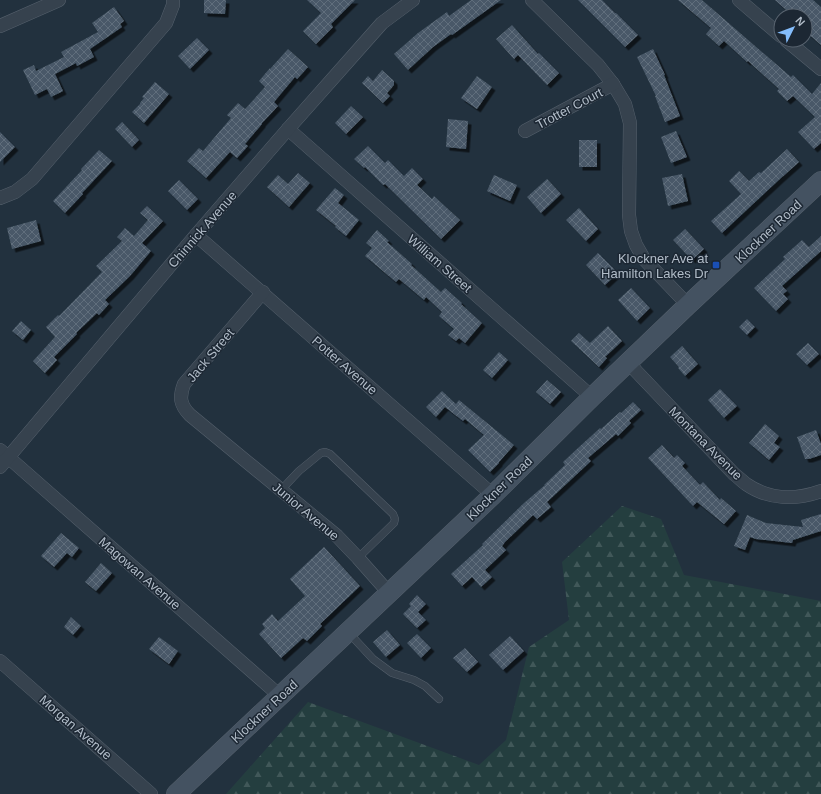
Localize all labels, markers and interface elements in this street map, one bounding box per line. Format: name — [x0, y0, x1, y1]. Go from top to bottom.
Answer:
north arrow — [773, 8, 813, 48]
text: N — [793, 14, 808, 28]
street label: Trotter Court — [533, 84, 605, 132]
street label: Chinnick Avenue — [165, 188, 240, 271]
street label: Klockner Road — [732, 197, 805, 266]
street label: William Street — [404, 231, 475, 296]
place label: Klockner Ave at Hamilton Lakes Dr — [601, 251, 709, 281]
marker: Klockner Ave at Hamilton Lakes Dr — [711, 260, 721, 270]
street label: Jack Street — [184, 325, 237, 385]
street label: Potter Avenue — [309, 333, 380, 398]
street label: Montana Avenue — [666, 404, 745, 483]
street label: Klockner Road — [463, 453, 535, 523]
street label: Junior Avenue — [269, 479, 342, 544]
street label: Magowan Avenue — [96, 534, 184, 613]
street label: Klockner Road — [228, 677, 301, 746]
street label: Morgan Avenue — [36, 692, 115, 763]

